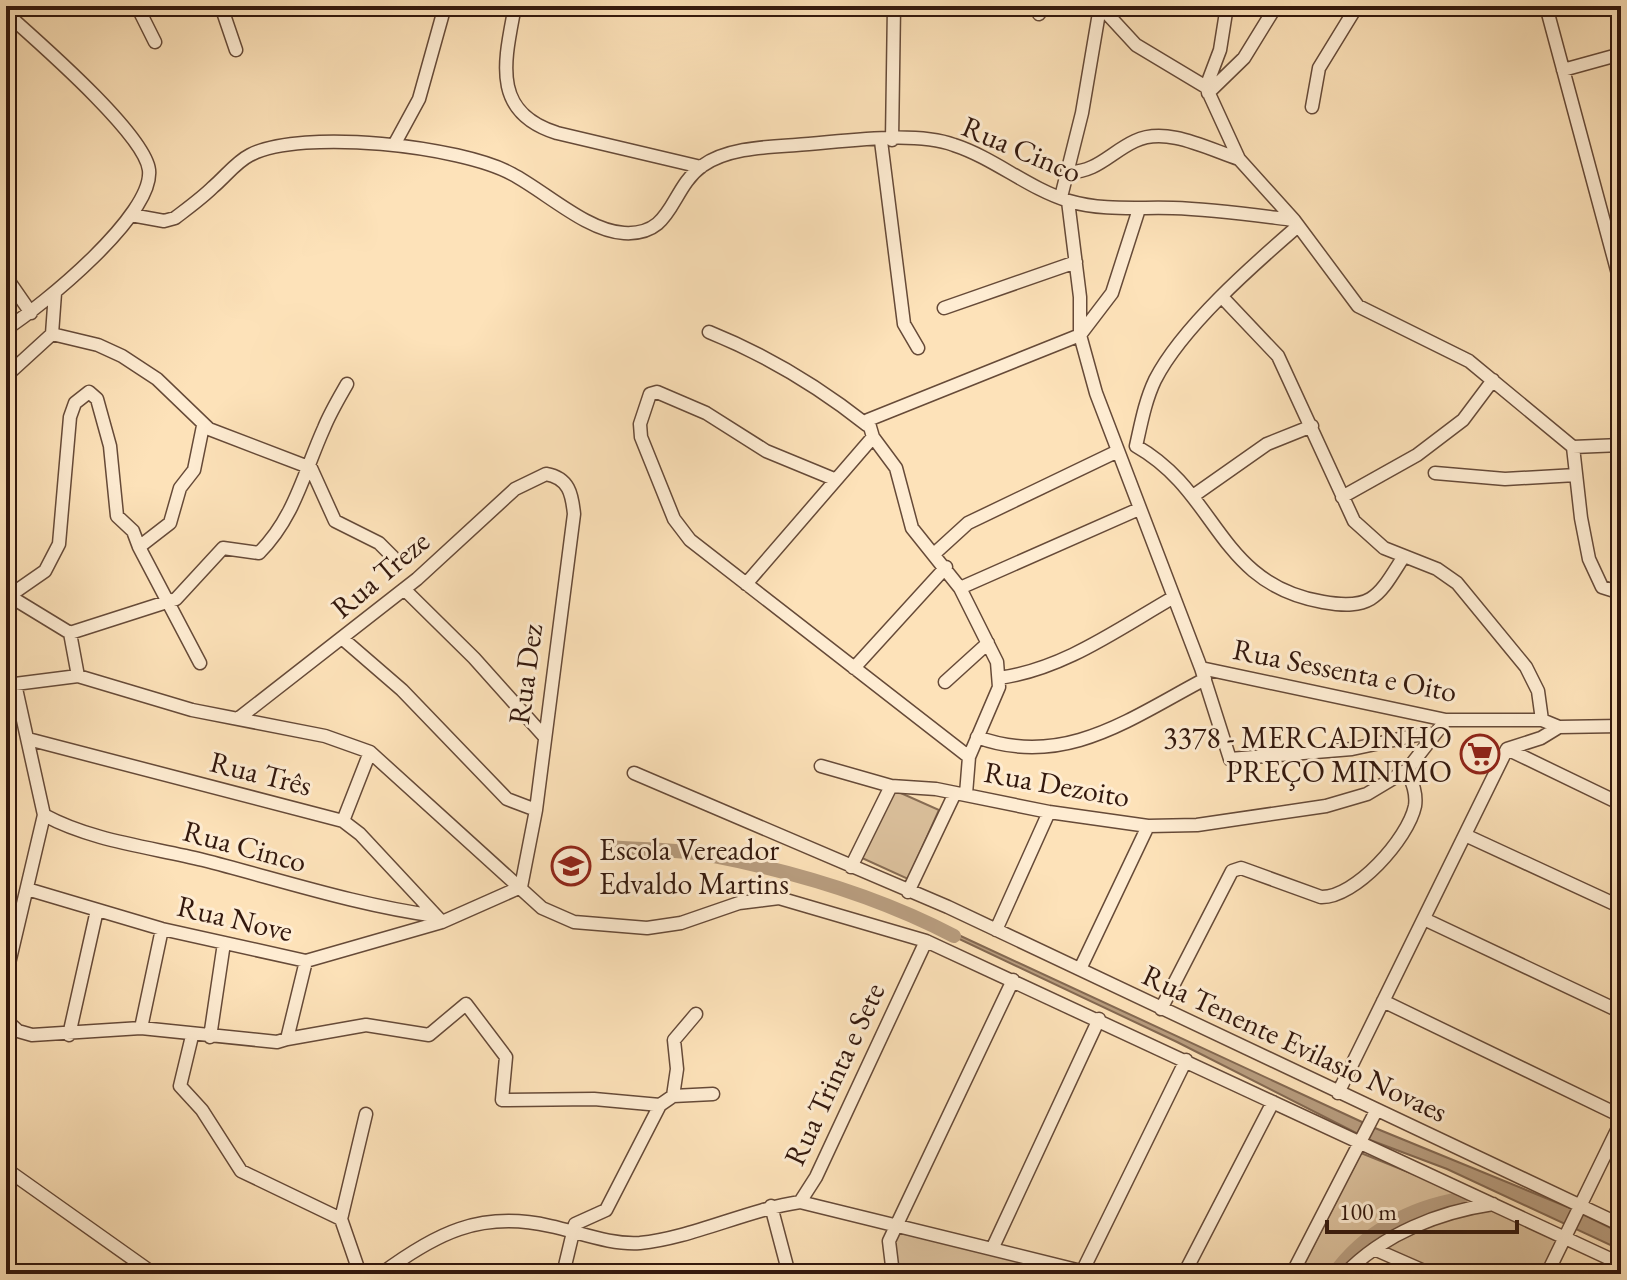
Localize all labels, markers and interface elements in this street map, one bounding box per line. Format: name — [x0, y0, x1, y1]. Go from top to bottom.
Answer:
street label: Rua Cinco — [956, 106, 1088, 192]
street label: Rua Treze — [323, 521, 437, 627]
street label: Rua Dez — [499, 621, 551, 727]
street label: Rua Sessenta e Oito — [1230, 629, 1460, 711]
place label: 3378 - MERCADINHO PREÇO MINIMO — [1163, 718, 1452, 791]
supermarket icon: 3378 - MERCADINHO PREÇO MINIMO — [1459, 733, 1501, 775]
street label: Rua Três — [206, 742, 316, 804]
street label: Rua Dezoito — [981, 752, 1133, 816]
street label: Rua Cinco — [179, 811, 311, 881]
place label: Escola Vereador Edvaldo Martins — [599, 830, 789, 903]
school or university icon: Escola Vereador Edvaldo Martins — [550, 845, 592, 887]
street label: Rua Nove — [173, 886, 297, 950]
street label: Rua Tenente Evilasio Novaes — [1136, 955, 1454, 1131]
street label: Rua Trinta e Sete — [775, 976, 893, 1172]
scale bar — [1327, 1184, 1517, 1234]
text: 100 m — [1339, 1196, 1397, 1227]

